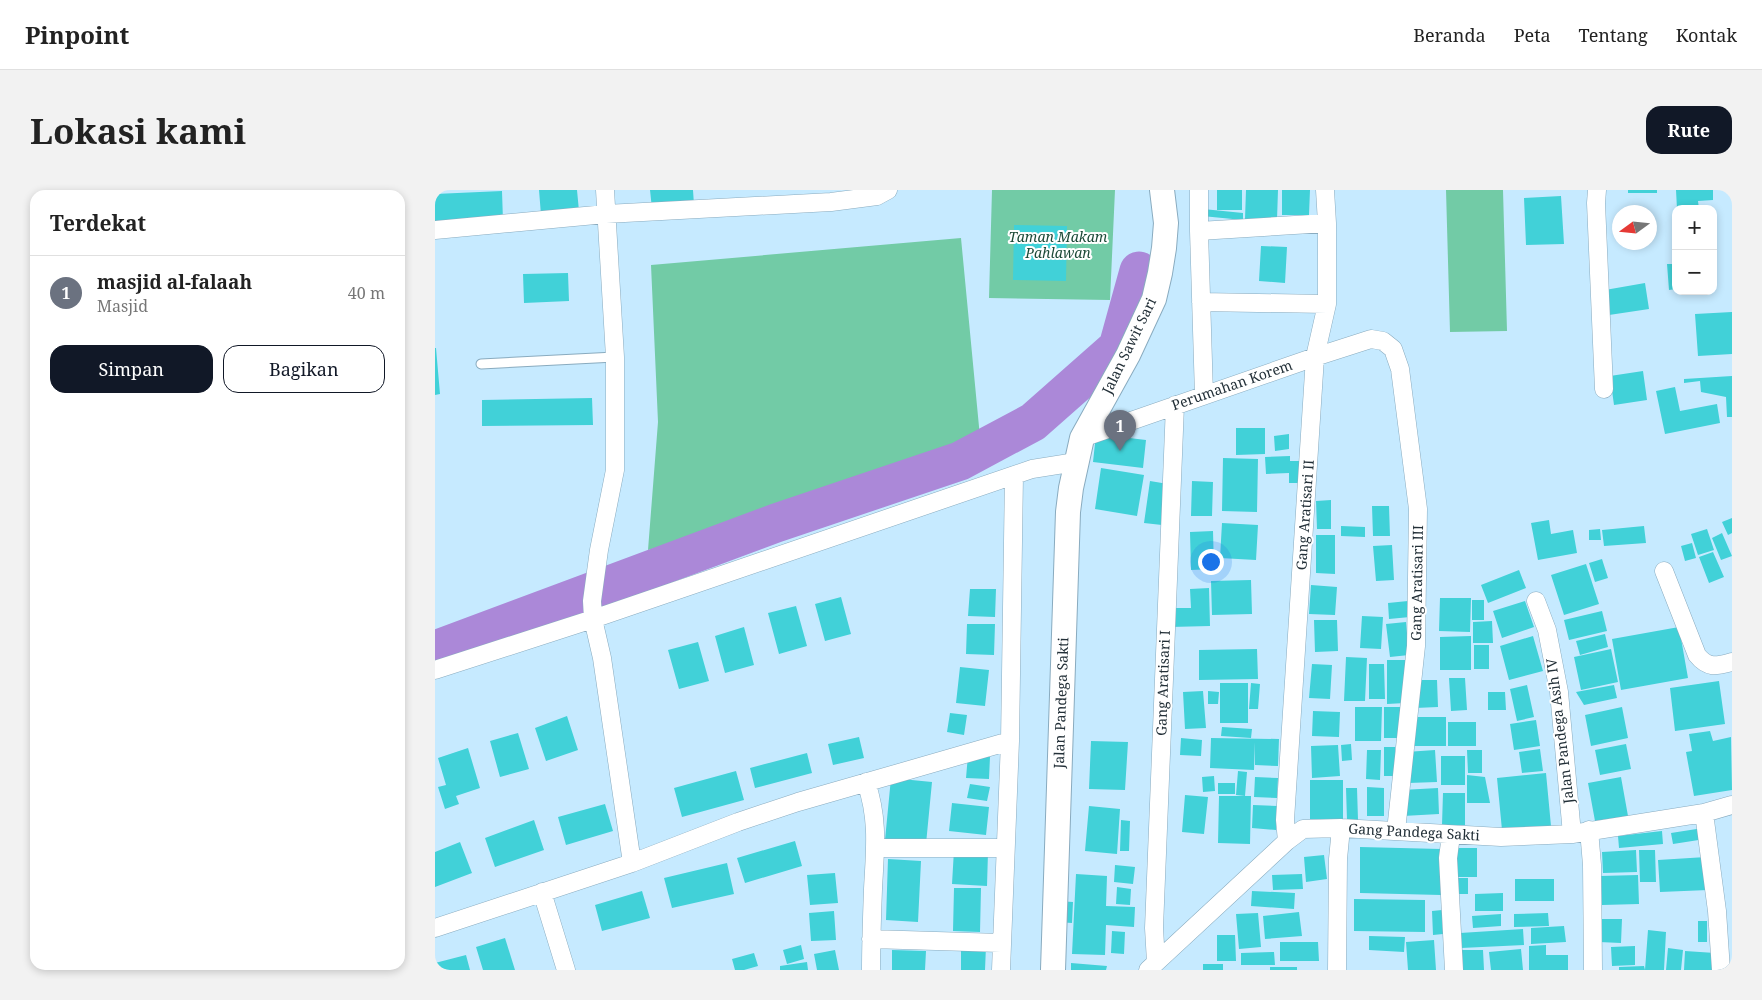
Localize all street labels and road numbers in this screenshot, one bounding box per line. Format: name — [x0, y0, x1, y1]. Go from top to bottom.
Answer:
street label: Jalan Sawit Sari — [1097, 294, 1160, 398]
street label: Perumahan Korem — [1169, 355, 1295, 414]
street label: Gang Aratisari II — [1291, 459, 1318, 571]
street label: Gang Aratisari III — [1406, 525, 1427, 641]
street label: Gang Aratisari I — [1151, 630, 1174, 736]
street label: Jalan Pandega Sakti — [1049, 636, 1072, 770]
street label: Jalan Pandega Asih IV — [1541, 657, 1578, 806]
street label: Gang Pandega Sakti — [1348, 819, 1481, 844]

